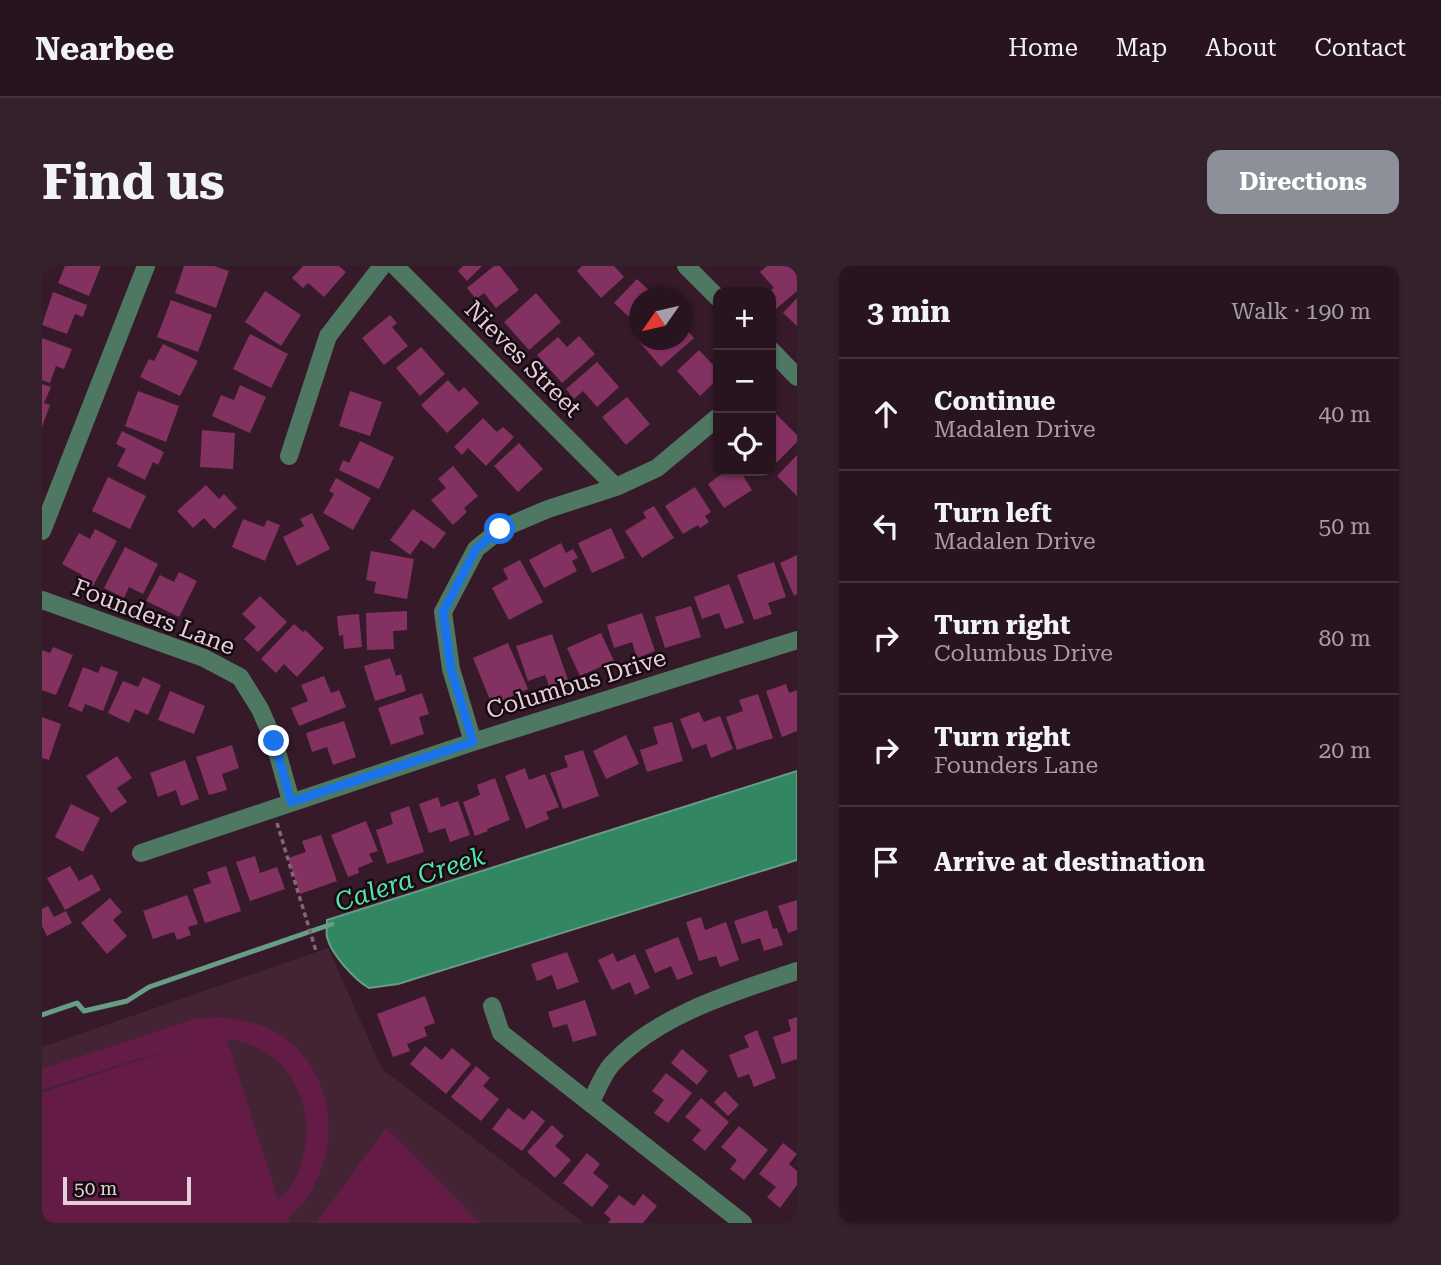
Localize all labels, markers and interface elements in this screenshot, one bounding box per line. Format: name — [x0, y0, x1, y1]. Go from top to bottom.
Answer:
text: Nearbee — [35, 29, 174, 68]
text: Home — [1008, 34, 1078, 62]
text: Map — [1116, 34, 1167, 62]
text: About — [1205, 34, 1276, 62]
text: Contact — [1314, 34, 1406, 62]
button: Directions — [1207, 150, 1399, 214]
text: Find us — [42, 154, 225, 211]
north arrow — [629, 287, 692, 350]
map controls — [713, 287, 776, 476]
button: + — [713, 287, 776, 350]
text: 3 min — [867, 294, 950, 329]
street label: Nieves Street — [459, 295, 587, 423]
text: Walk · 190 m — [1232, 298, 1371, 325]
button: − — [713, 350, 776, 413]
text: Continue — [934, 386, 1056, 416]
icon: ahead — [867, 395, 905, 433]
text: 40 m — [1318, 401, 1371, 428]
button: locate — [713, 413, 776, 476]
text: Madalen Drive — [934, 416, 1096, 443]
text: Turn left — [934, 498, 1052, 528]
icon: left — [867, 507, 905, 545]
route start — [484, 513, 515, 544]
text: 50 m — [1318, 513, 1371, 540]
text: Madalen Drive — [934, 528, 1096, 555]
street label: Founders Lane — [69, 573, 239, 661]
text: Turn right — [934, 610, 1070, 640]
icon: right — [867, 619, 905, 657]
text: 80 m — [1318, 625, 1371, 652]
text: Columbus Drive — [934, 640, 1113, 667]
street label: Columbus Drive — [483, 643, 669, 725]
text: Turn right — [934, 722, 1070, 752]
route end — [258, 725, 289, 756]
icon: right — [867, 731, 905, 769]
text: 20 m — [1318, 737, 1371, 764]
text: Founders Lane — [934, 752, 1098, 779]
water label: Calera Creek — [331, 840, 490, 917]
icon: arrive — [867, 843, 905, 881]
text: Arrive at destination — [934, 847, 1205, 877]
scale bar — [63, 1174, 191, 1206]
text: 50 m — [74, 1177, 117, 1200]

